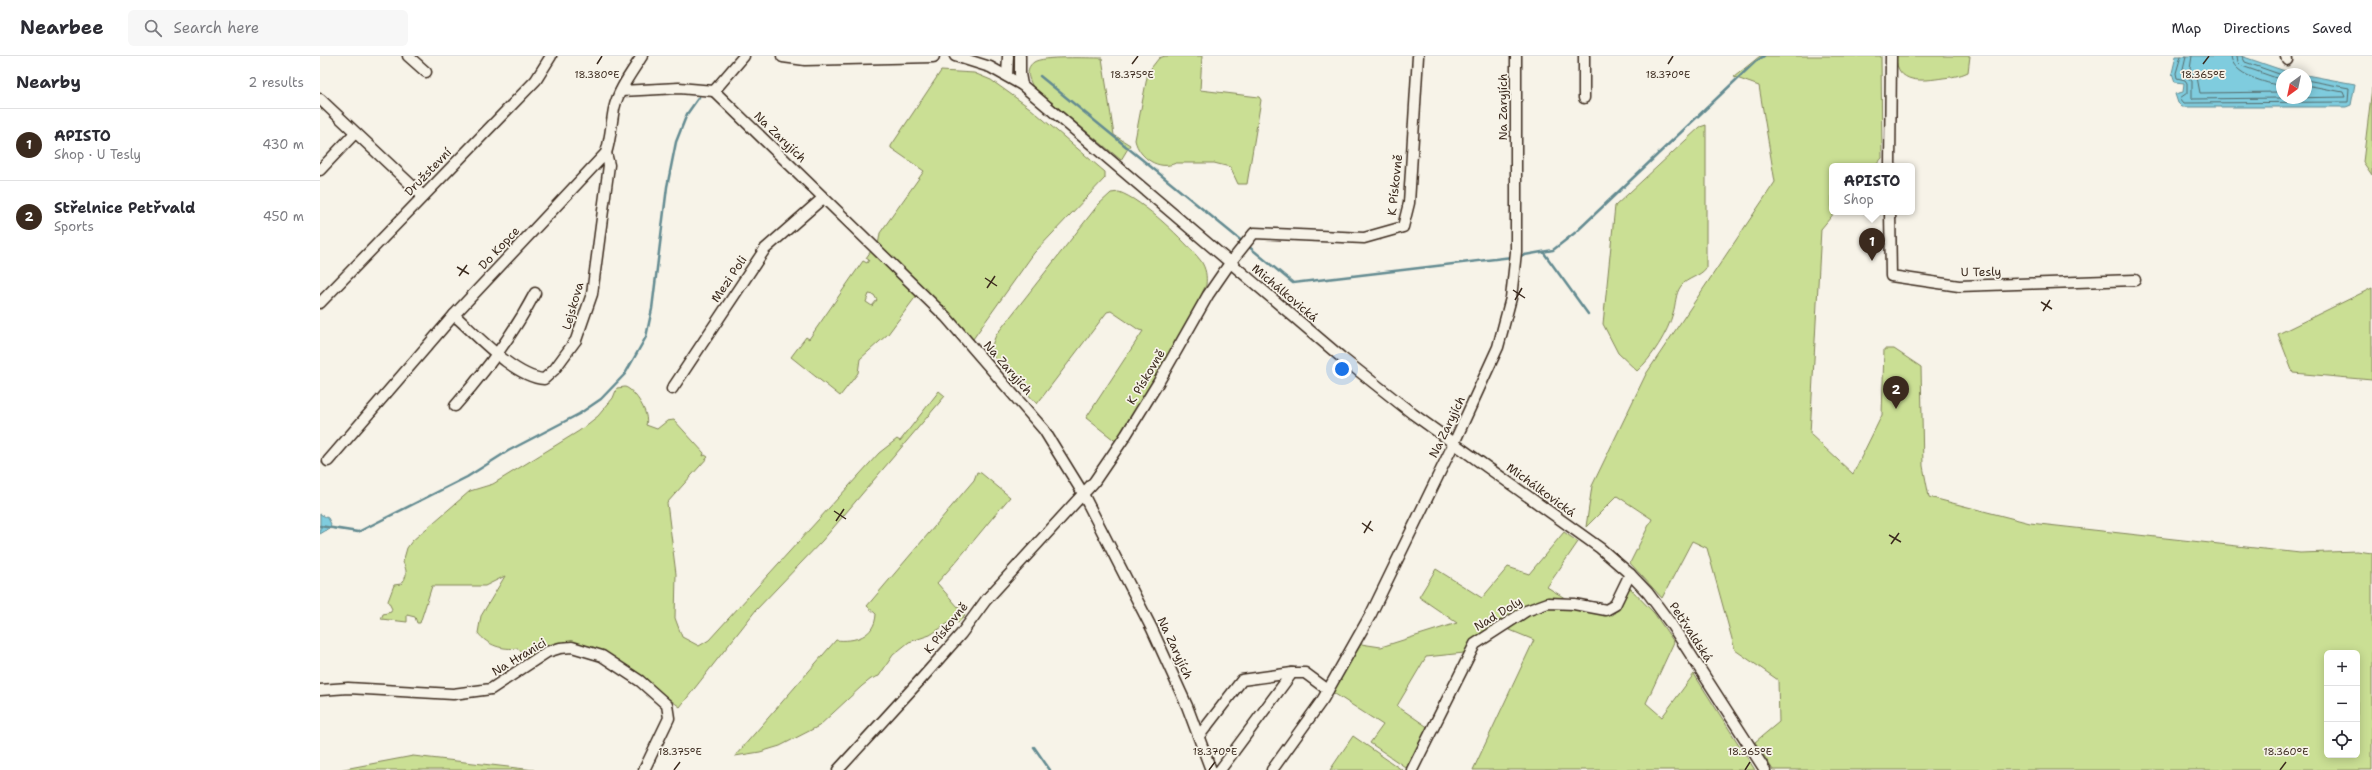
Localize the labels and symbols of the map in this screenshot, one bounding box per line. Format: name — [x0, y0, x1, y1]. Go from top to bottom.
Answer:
text: 18.380°E — [575, 68, 619, 81]
text: 18.375°E — [1110, 68, 1154, 81]
text: 18.370°E — [1646, 68, 1690, 81]
text: 18.365°E — [2181, 68, 2225, 81]
north arrow — [2276, 68, 2312, 104]
street label: Na Zaryjích — [1495, 74, 1511, 140]
street label: Na Zaryjích — [750, 108, 810, 166]
street label: Družstevní — [401, 144, 455, 200]
street label: K Pískovně — [1384, 153, 1406, 216]
street label: Do Kopce — [475, 223, 523, 273]
pin: 1 — [1859, 228, 1885, 261]
street label: Mezi Poli — [708, 252, 750, 306]
street label: Michálkovická — [1249, 261, 1322, 326]
street label: U Tesly — [1961, 264, 2002, 280]
street label: Lejskova — [559, 280, 588, 332]
street label: Na Zaryjích — [980, 338, 1036, 398]
street label: K Pískovně — [1123, 346, 1169, 408]
your location — [1332, 359, 1352, 379]
pin: 2 — [1883, 376, 1909, 409]
street label: Na Zaryjích — [1425, 393, 1469, 461]
street label: Michálkovická — [1503, 459, 1579, 521]
street label: Nad Doly — [1471, 593, 1525, 635]
street label: K Pískovně — [920, 599, 972, 657]
street label: Petřvaldská — [1666, 599, 1717, 665]
street label: Na Zaryjích — [1154, 614, 1196, 682]
street label: Na Hranici — [489, 634, 549, 680]
text: 18.375°E — [658, 745, 702, 758]
text: 18.370°E — [1193, 745, 1237, 758]
text: 18.365°E — [1728, 745, 1772, 758]
text: 18.360°E — [2264, 745, 2308, 758]

